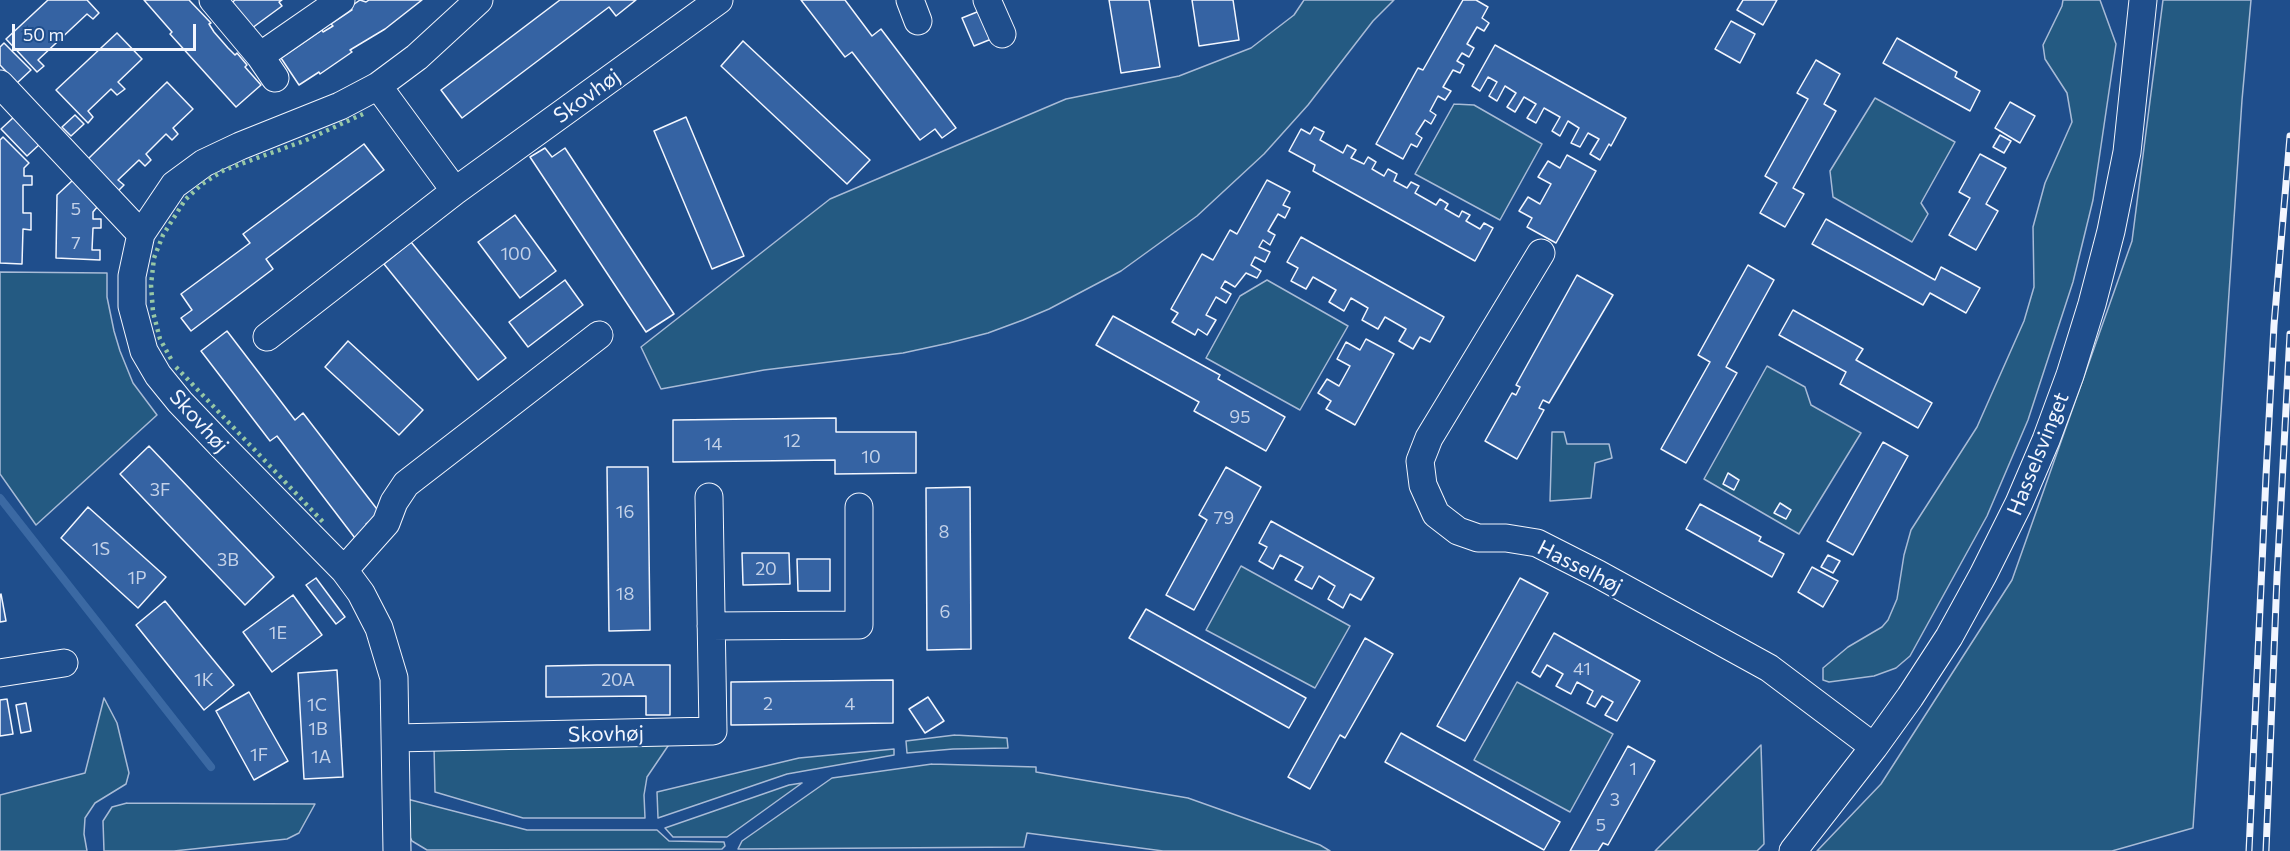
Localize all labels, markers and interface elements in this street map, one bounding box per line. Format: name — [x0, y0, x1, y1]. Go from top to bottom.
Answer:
scale bar — [15, 12, 200, 50]
text: 50 m — [23, 23, 64, 45]
street label: Skovhøj — [549, 63, 625, 129]
house number: 5 — [71, 198, 81, 220]
house number: 7 — [71, 232, 81, 254]
house number: 100 — [500, 243, 532, 265]
street label: Skovhøj — [164, 384, 234, 458]
street label: Hasselsvinget — [2002, 389, 2074, 519]
house number: 95 — [1229, 406, 1251, 428]
house number: 12 — [783, 430, 801, 452]
house number: 14 — [704, 433, 722, 455]
house number: 10 — [861, 446, 881, 468]
house number: 3F — [150, 479, 170, 501]
house number: 16 — [616, 501, 634, 523]
house number: 79 — [1214, 507, 1234, 529]
house number: 8 — [939, 521, 949, 543]
street label: Hasselhøj — [1533, 535, 1627, 599]
house number: 1S — [92, 538, 110, 560]
house number: 3B — [217, 549, 239, 571]
house number: 20 — [755, 558, 777, 580]
house number: 1P — [128, 567, 146, 589]
house number: 18 — [616, 583, 634, 605]
house number: 6 — [940, 601, 950, 623]
house number: 1E — [269, 622, 287, 644]
house number: 41 — [1573, 658, 1591, 680]
house number: 1K — [194, 669, 214, 691]
house number: 20A — [601, 669, 635, 691]
house number: 2 — [763, 693, 773, 715]
house number: 4 — [845, 693, 855, 715]
house number: 1C — [307, 694, 327, 716]
house number: 1B — [308, 718, 328, 740]
street label: Skovhøj — [568, 721, 644, 747]
house number: 1F — [250, 744, 268, 766]
house number: 1A — [311, 746, 331, 768]
house number: 1 — [1629, 758, 1637, 780]
house number: 3 — [1610, 789, 1620, 811]
house number: 5 — [1596, 814, 1606, 836]

